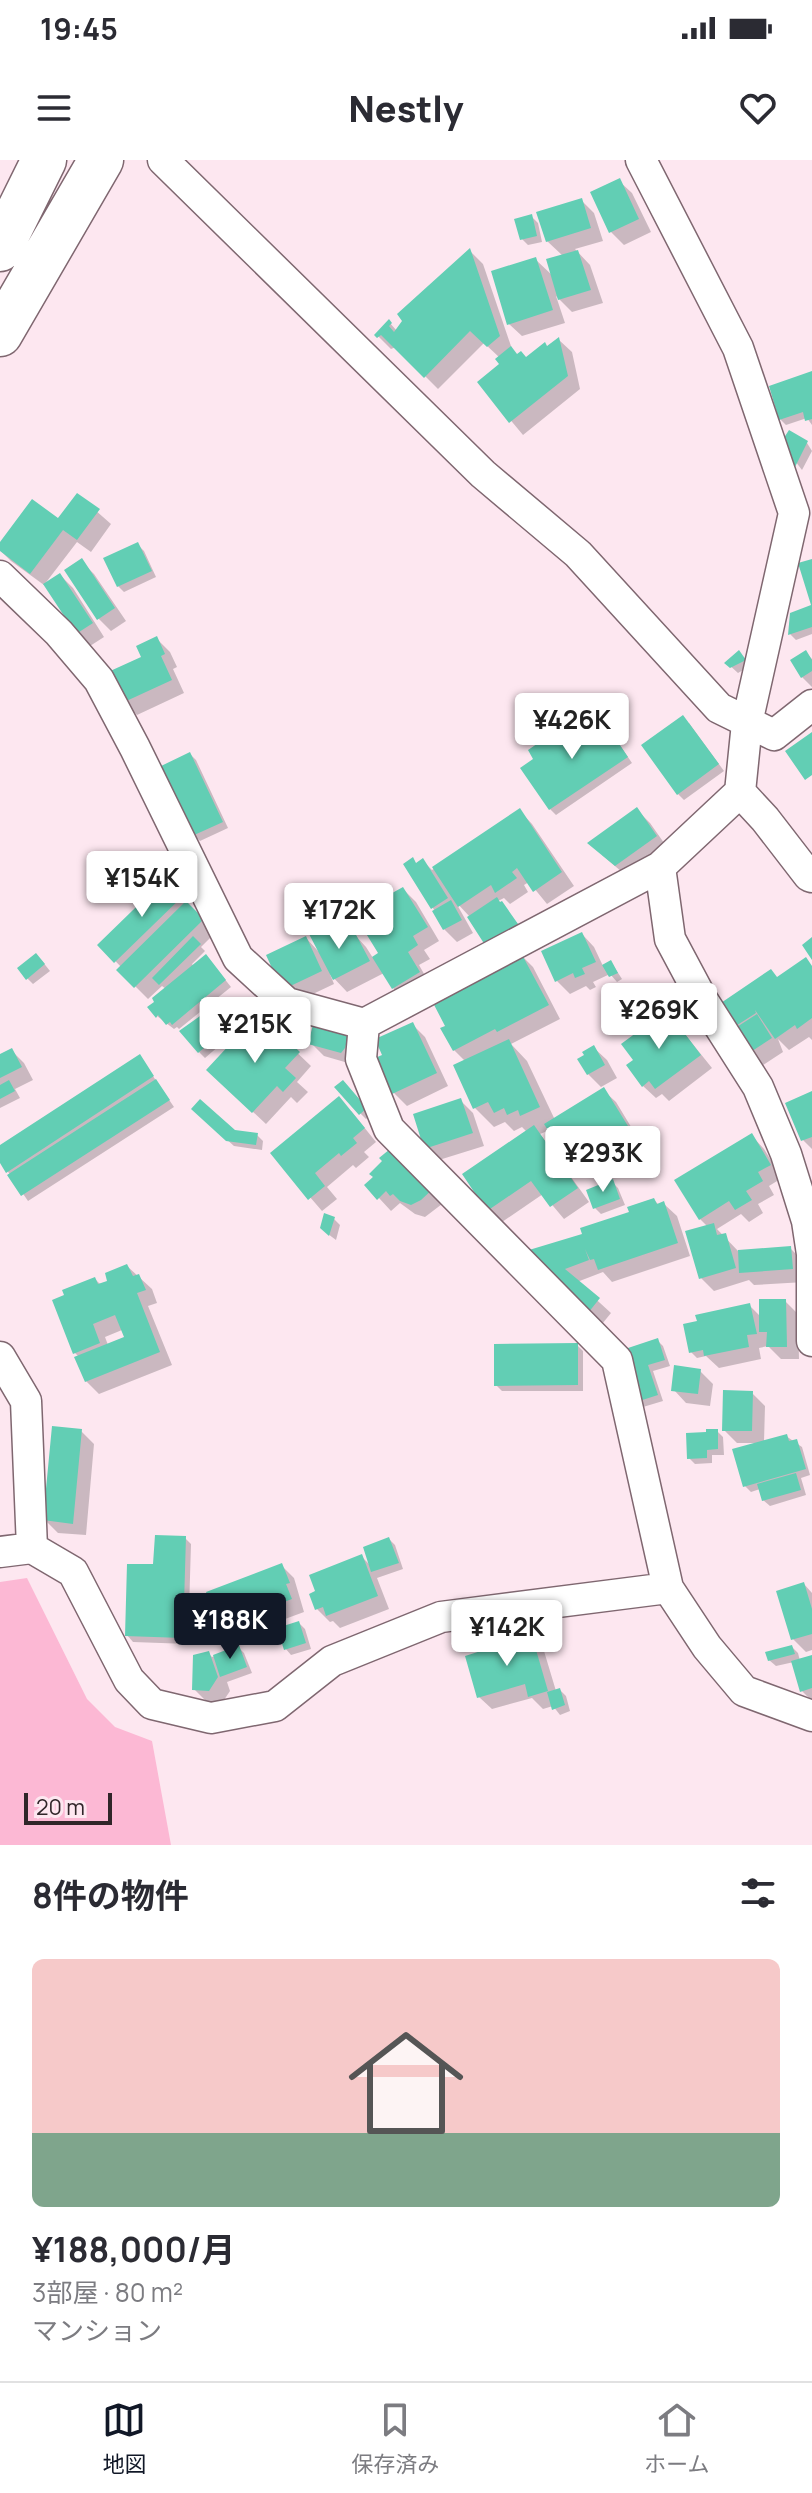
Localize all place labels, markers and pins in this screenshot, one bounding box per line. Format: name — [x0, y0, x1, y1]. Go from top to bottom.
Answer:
pin: ¥426K — [516, 693, 628, 761]
pin: ¥154K — [86, 851, 198, 919]
pin: ¥172K — [283, 883, 395, 951]
pin: ¥269K — [603, 983, 715, 1051]
pin: ¥215K — [199, 997, 311, 1065]
pin: ¥293K — [547, 1126, 659, 1194]
pin: ¥188K — [174, 1593, 286, 1661]
pin: ¥142K — [451, 1600, 563, 1668]

